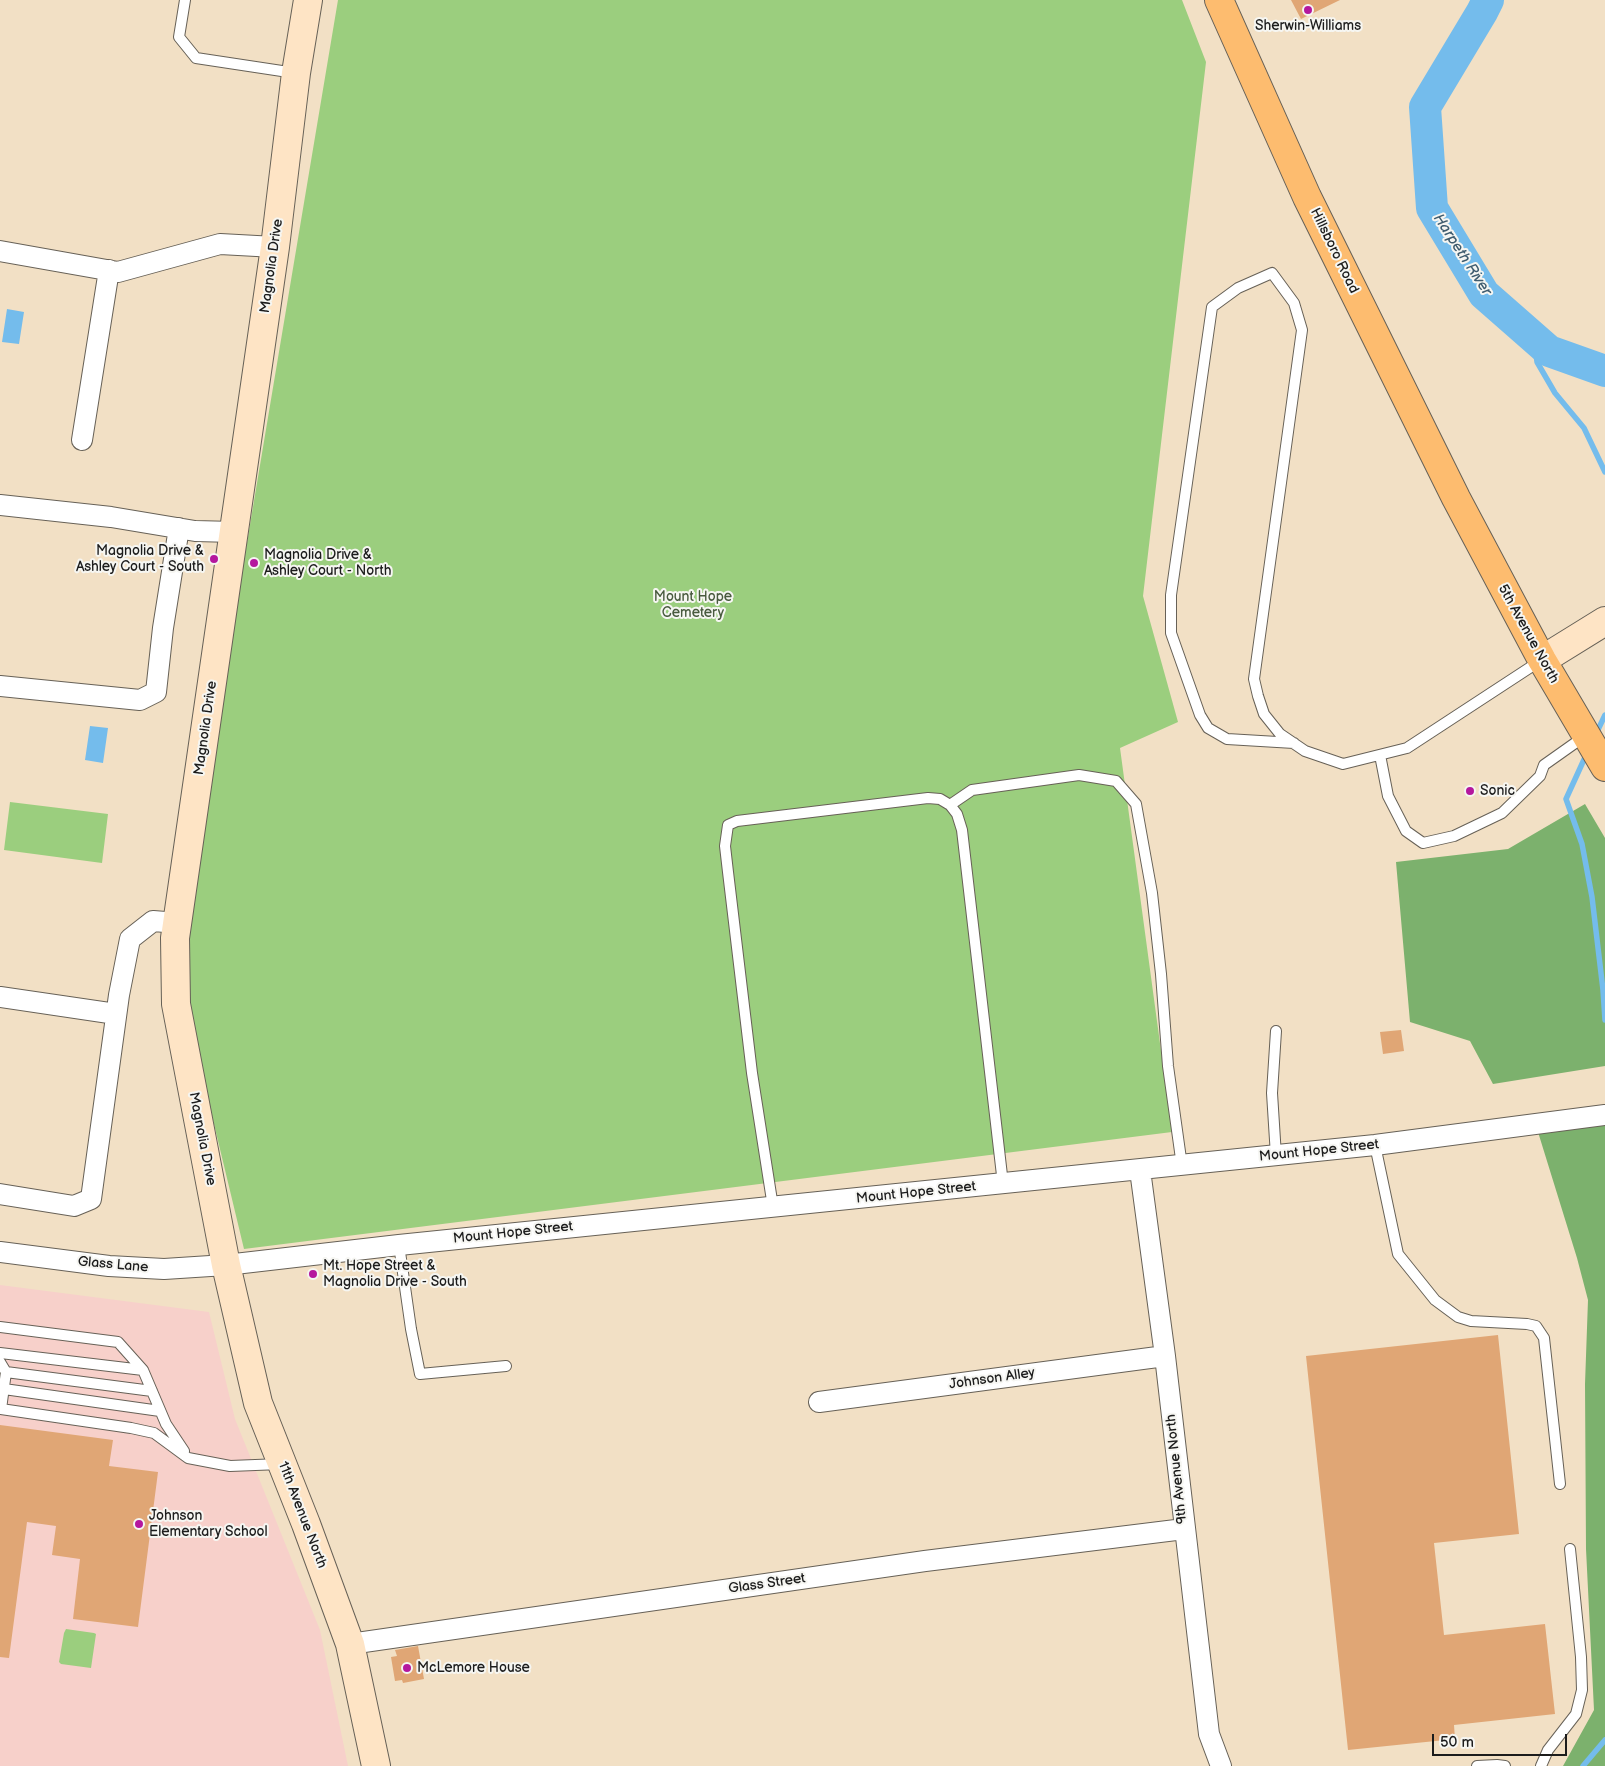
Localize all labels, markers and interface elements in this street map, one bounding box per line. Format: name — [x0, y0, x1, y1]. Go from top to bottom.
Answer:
marker: Sherwin-Williams — [1302, 4, 1314, 16]
place label: Sherwin-Williams — [1255, 18, 1361, 34]
street label: Hillsboro Road — [1306, 206, 1362, 296]
water label: Harpeth River — [1429, 211, 1495, 299]
street label: Magnolia Drive — [257, 218, 287, 314]
place label: Magnolia Drive & Ashley Court - South — [76, 543, 204, 576]
place label: Magnolia Drive & Ashley Court - North — [264, 547, 391, 580]
marker: Magnolia Drive & Ashley Court - South — [208, 553, 220, 565]
marker: Magnolia Drive & Ashley Court - North — [248, 557, 260, 569]
street label: 5th Avenue North — [1494, 582, 1562, 686]
park label: Mount Hope Cemetery — [654, 589, 732, 622]
street label: Magnolia Drive — [191, 680, 221, 776]
place label: Sonic — [1480, 783, 1515, 799]
marker: Sonic — [1464, 785, 1476, 797]
street label: Magnolia Drive — [185, 1091, 219, 1187]
street label: Mount Hope Street — [1258, 1136, 1380, 1166]
street label: Mount Hope Street — [855, 1178, 977, 1208]
street label: Mount Hope Street — [452, 1218, 574, 1248]
street label: Glass Lane — [77, 1254, 149, 1276]
place label: Mt. Hope Street & Magnolia Drive - South — [323, 1258, 467, 1290]
marker: Mt. Hope Street & Magnolia Drive - South — [307, 1268, 319, 1280]
street label: Johnson Alley — [948, 1365, 1036, 1393]
street label: 9th Avenue North — [1163, 1413, 1191, 1525]
street label: 11th Avenue North — [274, 1459, 330, 1571]
place label: Johnson Elementary School — [149, 1508, 268, 1540]
marker: Johnson Elementary School — [133, 1518, 145, 1530]
street label: Glass Street — [727, 1570, 807, 1598]
place label: McLemore House — [417, 1660, 530, 1676]
marker: McLemore House — [401, 1662, 413, 1674]
scale bar — [1435, 1724, 1570, 1756]
text: 50 m — [1440, 1733, 1474, 1752]

